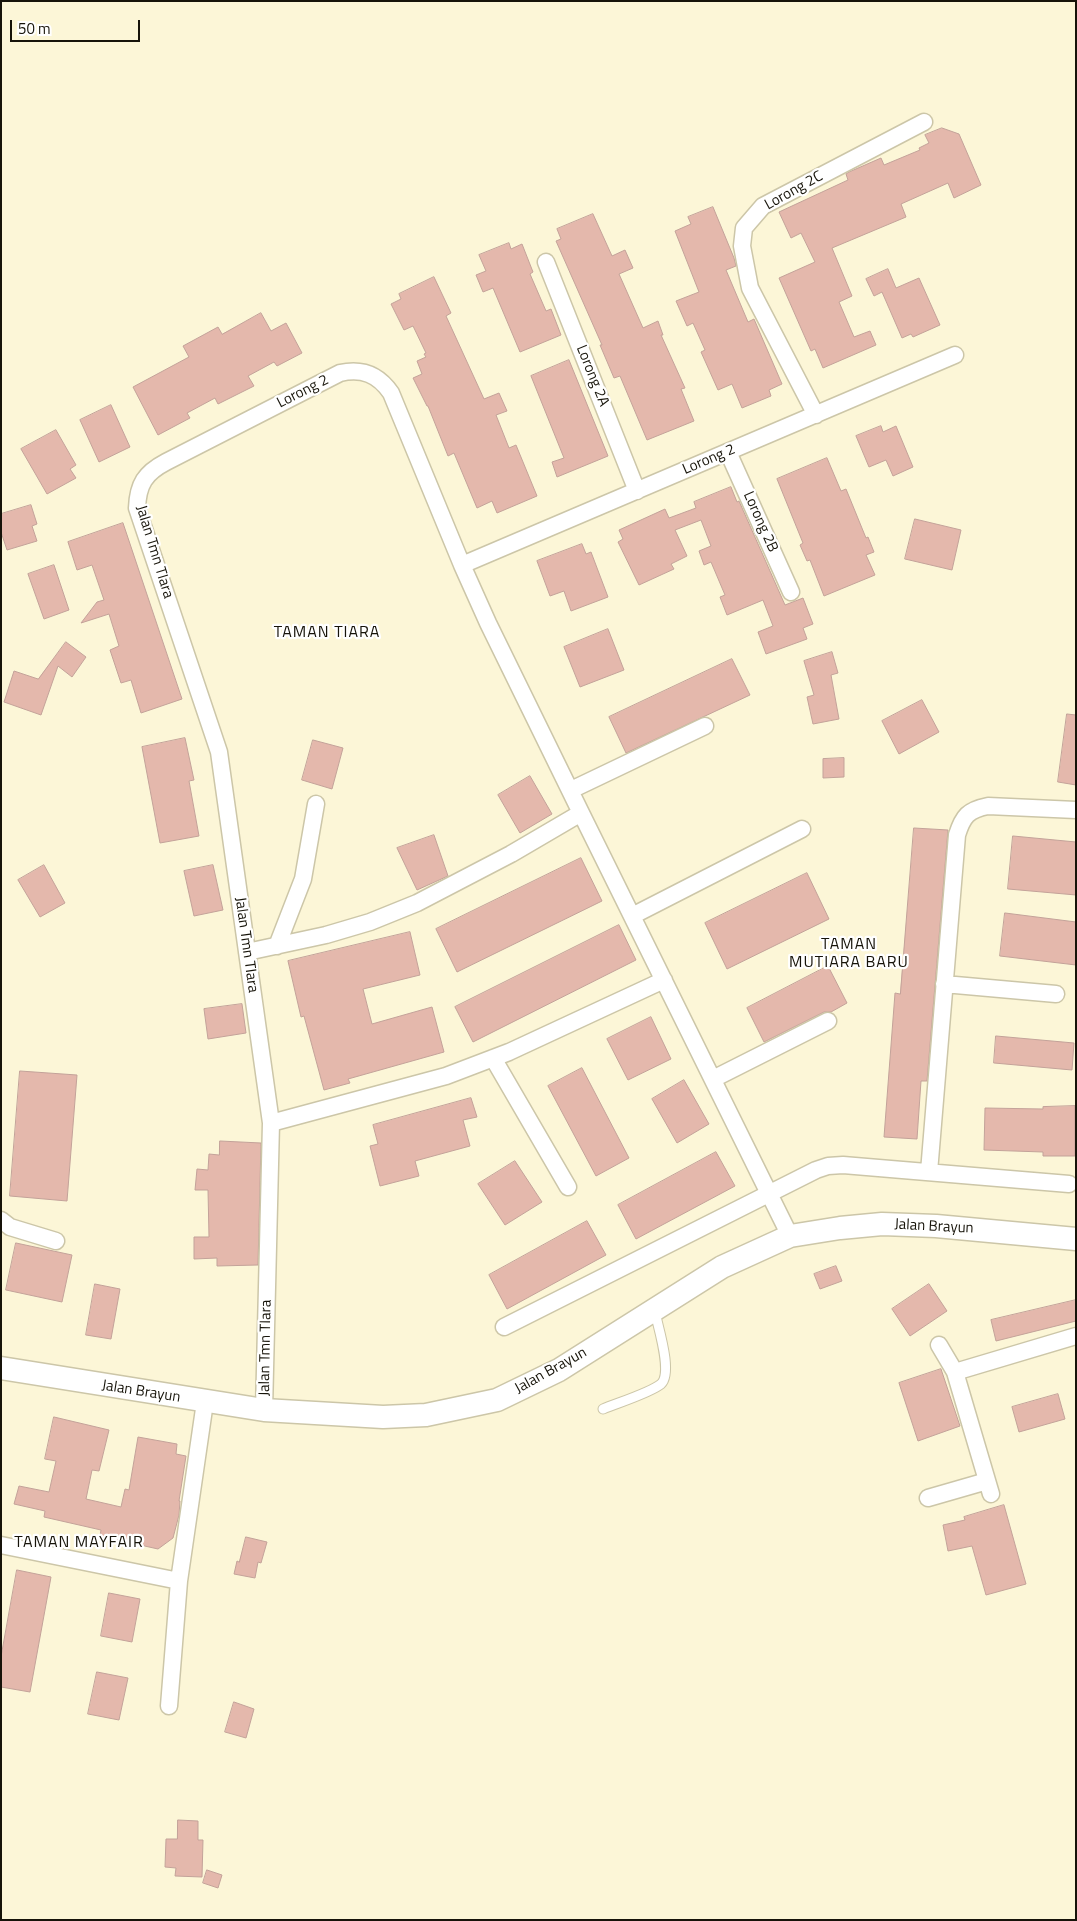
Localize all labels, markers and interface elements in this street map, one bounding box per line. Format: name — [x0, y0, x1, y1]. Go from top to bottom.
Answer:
scale bar — [12, 10, 142, 42]
text: 50 m — [18, 17, 51, 40]
street label: Lorong 2C — [762, 168, 826, 214]
street label: Lorong 2A — [572, 343, 612, 409]
street label: Lorong 2 — [274, 371, 332, 413]
street label: Lorong 2 — [680, 441, 738, 479]
street label: Lorong 2B — [739, 489, 781, 555]
street label: Jalan Tmn TIara — [131, 503, 177, 601]
district label: TAMAN TIARA — [272, 623, 382, 643]
street label: Jalan Tmn TIara — [230, 896, 262, 994]
district label: TAMAN MUTIARA BARU — [788, 935, 910, 973]
street label: Jalan Brayun — [894, 1216, 974, 1238]
street label: Jalan Tmn TIara — [256, 1300, 276, 1396]
street label: Jalan Brayun — [512, 1344, 590, 1398]
street label: Jalan Brayun — [100, 1377, 182, 1407]
district label: TAMAN MAYFAIR — [13, 1533, 145, 1553]

